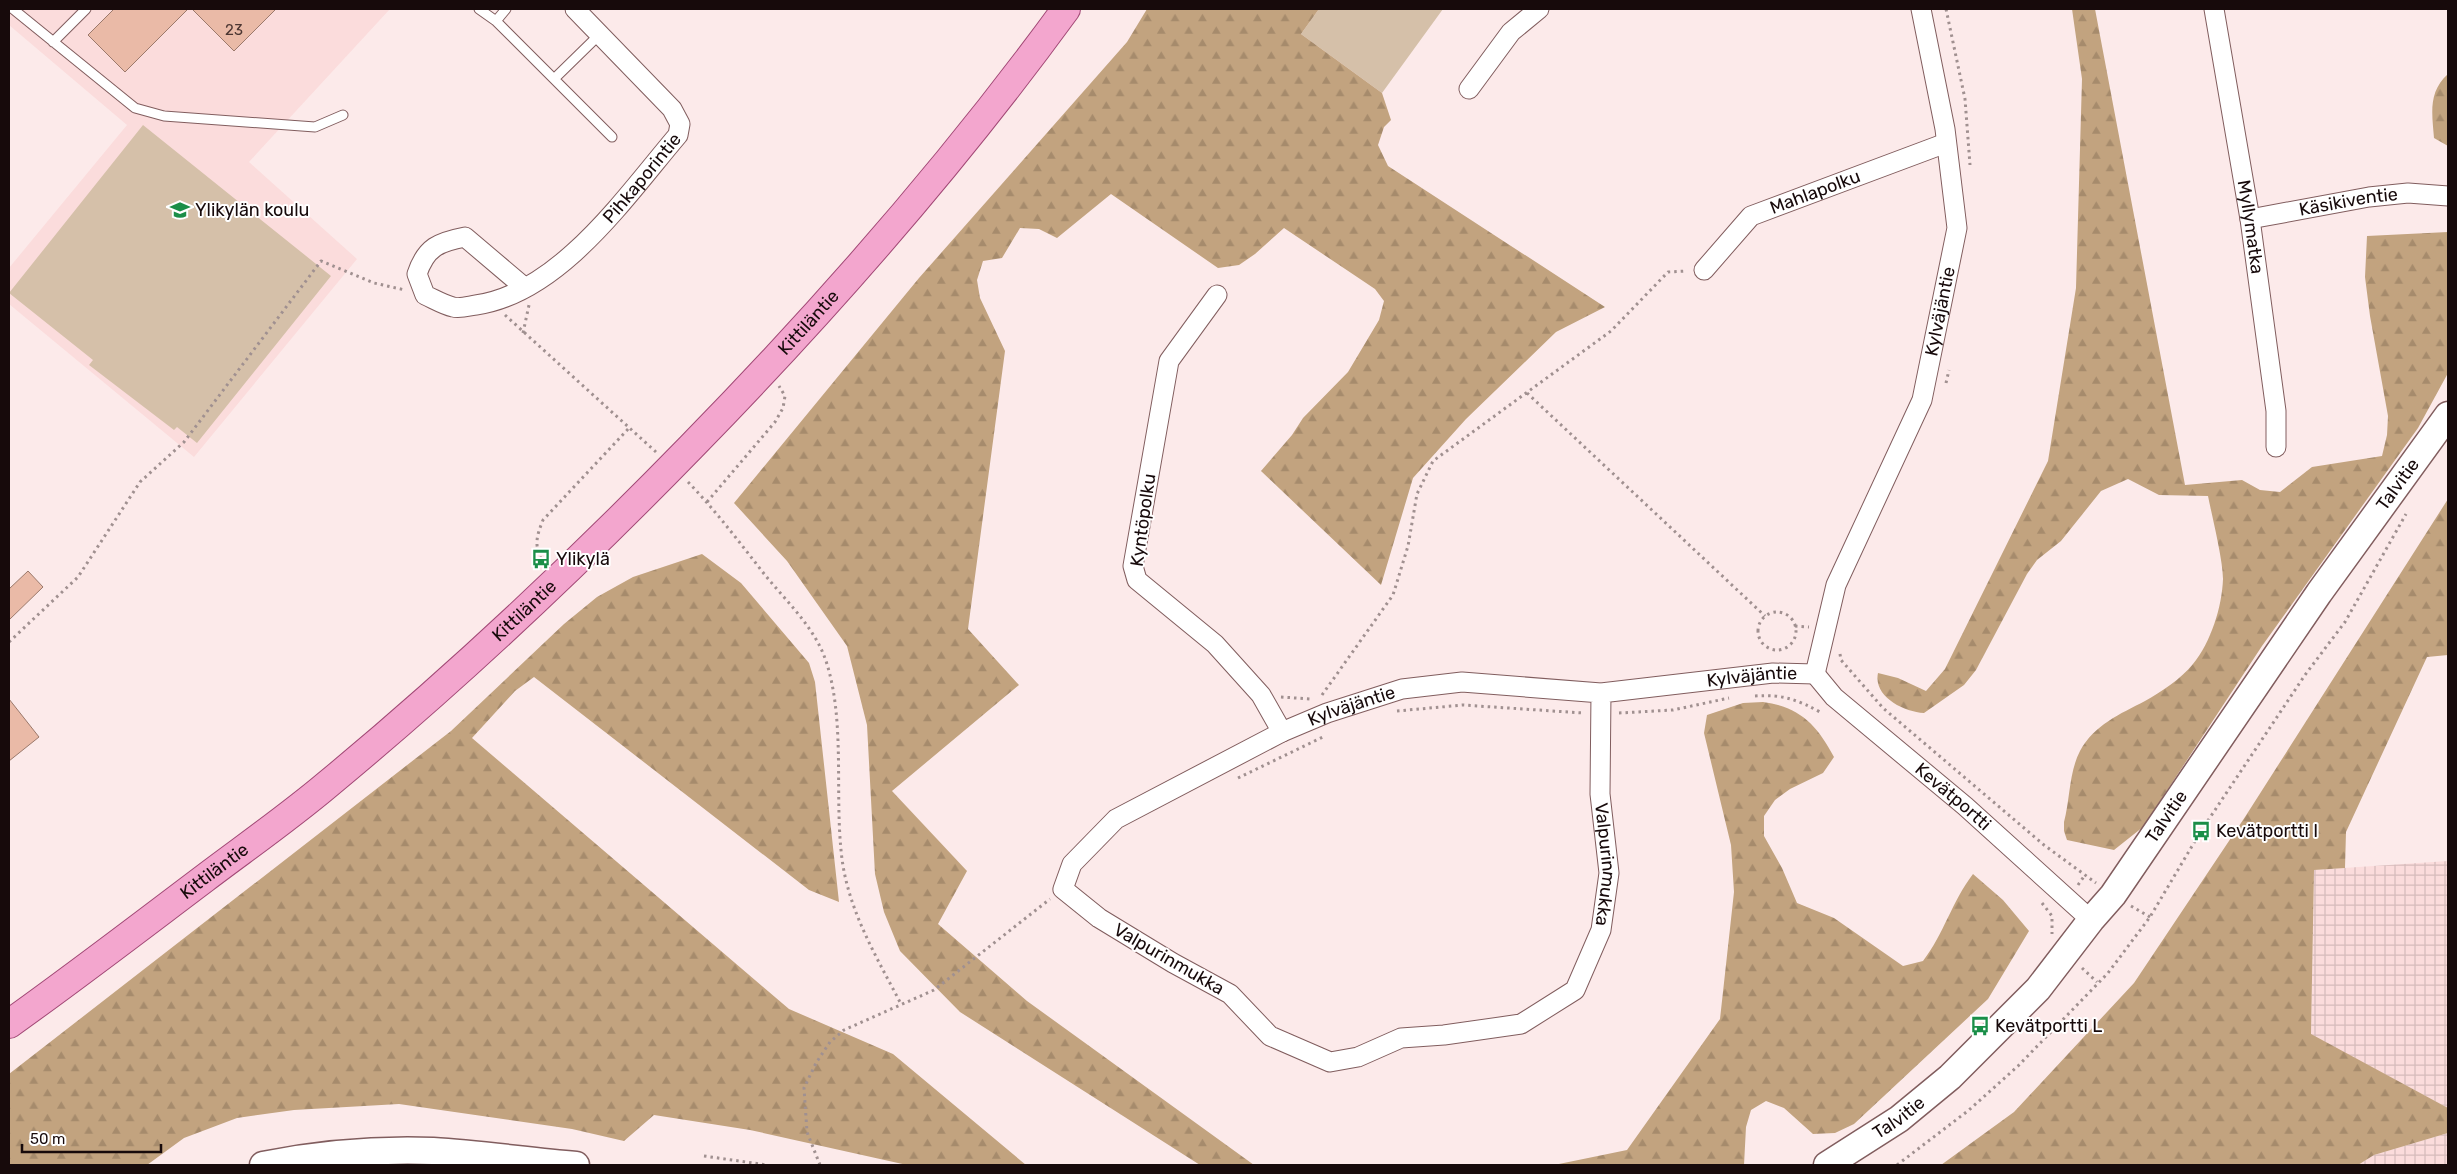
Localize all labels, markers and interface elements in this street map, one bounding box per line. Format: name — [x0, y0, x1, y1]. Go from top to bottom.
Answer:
house number: 23 — [225, 21, 243, 39]
street label: Pihkaporintie — [598, 129, 686, 228]
street label: Mahlapolku — [1767, 165, 1863, 219]
street label: Myllymatka — [2232, 178, 2268, 275]
street label: Käsikiventie — [2297, 183, 2399, 221]
school or university icon: Ylikylän koulu — [169, 199, 191, 221]
place label: Ylikylän koulu — [195, 199, 309, 221]
street label: Kylväjäntie — [1920, 265, 1960, 358]
street label: Kittiläntie — [773, 285, 844, 360]
street label: Talvitie — [2372, 454, 2424, 515]
street label: Kyntöpolku — [1126, 472, 1160, 568]
bus stop icon: Ylikylä — [530, 548, 552, 570]
place label: Ylikylä — [556, 548, 610, 570]
street label: Kittiläntie — [487, 575, 561, 646]
street label: Kylväjäntie — [1706, 662, 1797, 692]
street label: Kylväjäntie — [1304, 681, 1398, 731]
street label: Kevätportti — [1911, 758, 1996, 835]
street label: Talvitie — [2141, 786, 2192, 847]
street label: Valpurinmukka — [1590, 802, 1620, 927]
bus stop icon: Kevätportti I — [2190, 820, 2212, 842]
place label: Kevätportti I — [2216, 820, 2318, 842]
street label: Kittiläntie — [176, 838, 253, 904]
street label: Valpurinmukka — [1110, 918, 1228, 1000]
bus stop icon: Kevätportti L — [1969, 1015, 1991, 1037]
place label: Kevätportti L — [1995, 1015, 2102, 1037]
street label: Talvitie — [1869, 1091, 1929, 1144]
scale bar — [22, 1122, 161, 1154]
text: 50 m — [30, 1130, 65, 1148]

